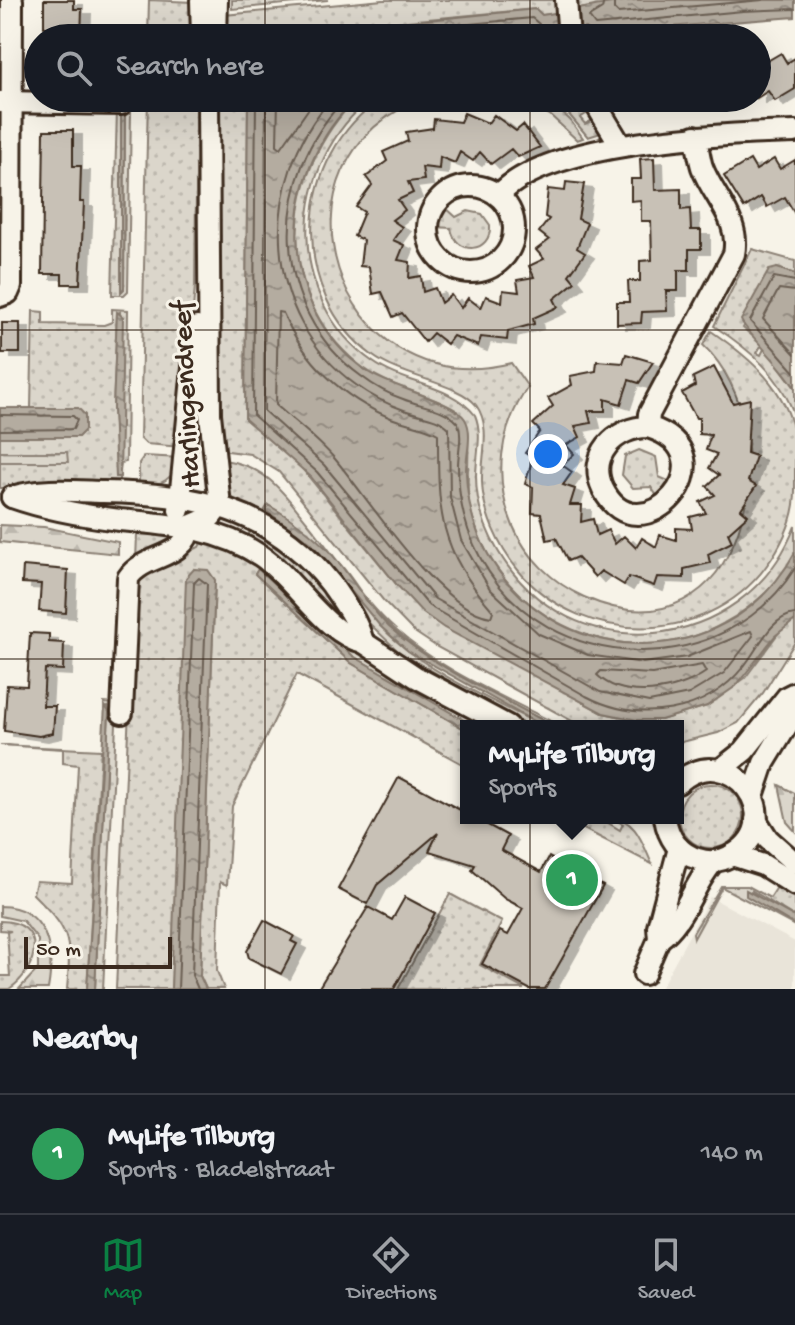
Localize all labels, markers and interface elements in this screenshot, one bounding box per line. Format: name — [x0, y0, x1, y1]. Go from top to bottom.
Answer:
search box — [24, 24, 771, 112]
icon: search — [52, 46, 96, 90]
text: Search here — [116, 51, 264, 86]
street label: Harlingendreef — [166, 298, 211, 489]
your location — [528, 434, 568, 474]
popup — [460, 720, 684, 824]
text: MyLife Tilburg — [488, 739, 656, 774]
text: Sports — [488, 774, 556, 805]
pin: 1 — [546, 850, 598, 910]
scale bar — [24, 933, 172, 969]
text: 50 m — [36, 938, 81, 964]
text: Nearby — [32, 1021, 137, 1061]
text: MyLife Tilburg — [108, 1121, 275, 1156]
text: 1 — [53, 1139, 63, 1170]
text: 140 m — [701, 1139, 763, 1170]
text: Sports · Bladelstraat — [108, 1156, 333, 1187]
tab: Map — [101, 1233, 145, 1307]
tab: Directions — [347, 1233, 436, 1307]
tab: Saved — [638, 1233, 694, 1307]

